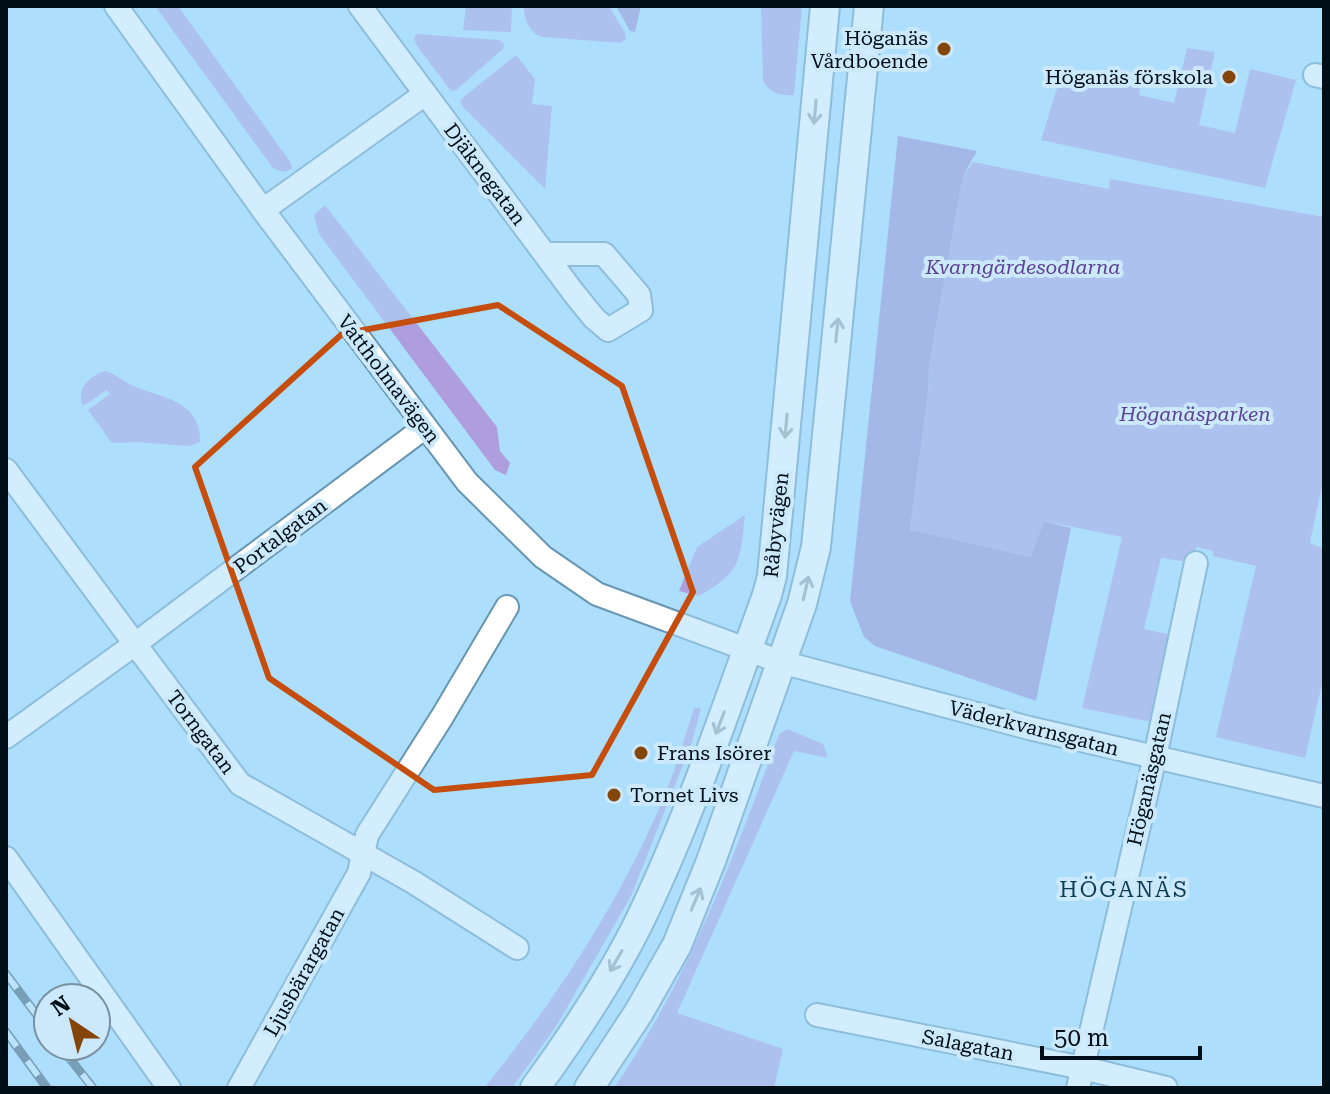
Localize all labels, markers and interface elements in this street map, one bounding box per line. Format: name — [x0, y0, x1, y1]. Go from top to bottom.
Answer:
place label: Höganäs Vårdboende — [811, 26, 928, 73]
marker: Höganäs Vårdboende — [935, 40, 953, 58]
place label: Höganäs förskola — [1045, 65, 1213, 89]
marker: Höganäs förskola — [1220, 68, 1238, 86]
one-way arrow — [807, 98, 822, 124]
street label: Djäknegatan — [439, 118, 531, 230]
park label: Kvarngärdesodlarna — [925, 255, 1120, 279]
street label: Vattholmavägen — [333, 310, 445, 448]
one-way arrow — [830, 317, 845, 344]
park label: Höganäsparken — [1118, 402, 1271, 426]
one-way arrow — [778, 412, 793, 439]
street label: Råbyvägen — [759, 471, 793, 579]
street label: Portalgatan — [229, 493, 331, 579]
one-way arrow — [799, 576, 814, 602]
street label: Torngatan — [162, 686, 240, 779]
street label: Väderkvarnsgatan — [947, 695, 1121, 761]
one-way arrow — [712, 710, 726, 735]
street label: Höganäsgatan — [1122, 710, 1176, 848]
place label: Frans Isörer — [657, 741, 772, 765]
marker: Frans Isörer — [632, 744, 650, 762]
place label: Tornet Livs — [630, 783, 739, 807]
marker: Tornet Livs — [605, 786, 623, 804]
district label: HÖGANÄS — [1059, 876, 1189, 902]
one-way arrow — [689, 887, 704, 912]
street label: Ljusbärargatan — [259, 903, 349, 1041]
one-way arrow — [608, 949, 624, 972]
north arrow — [32, 982, 112, 1062]
text: N — [47, 991, 75, 1021]
scale bar — [1042, 1010, 1200, 1060]
street label: Salagatan — [920, 1024, 1016, 1066]
text: 50 m — [1054, 1024, 1109, 1052]

